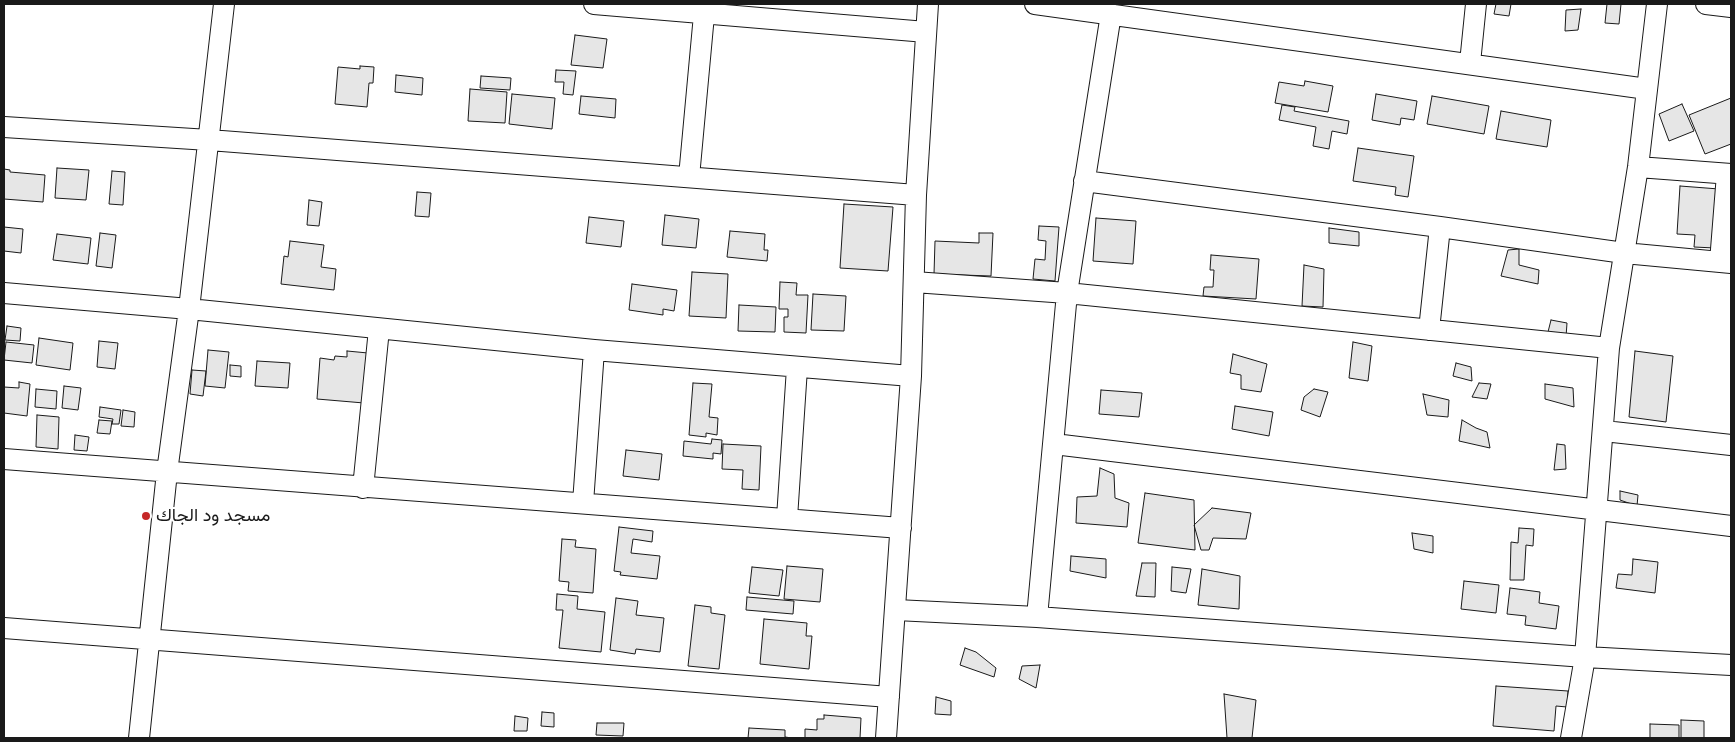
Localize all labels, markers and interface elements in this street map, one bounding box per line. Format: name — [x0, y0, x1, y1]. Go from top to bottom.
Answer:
place label: مسجد ود الجاك — [156, 505, 270, 527]
marker: مسجد ود الجاك — [140, 510, 152, 522]

